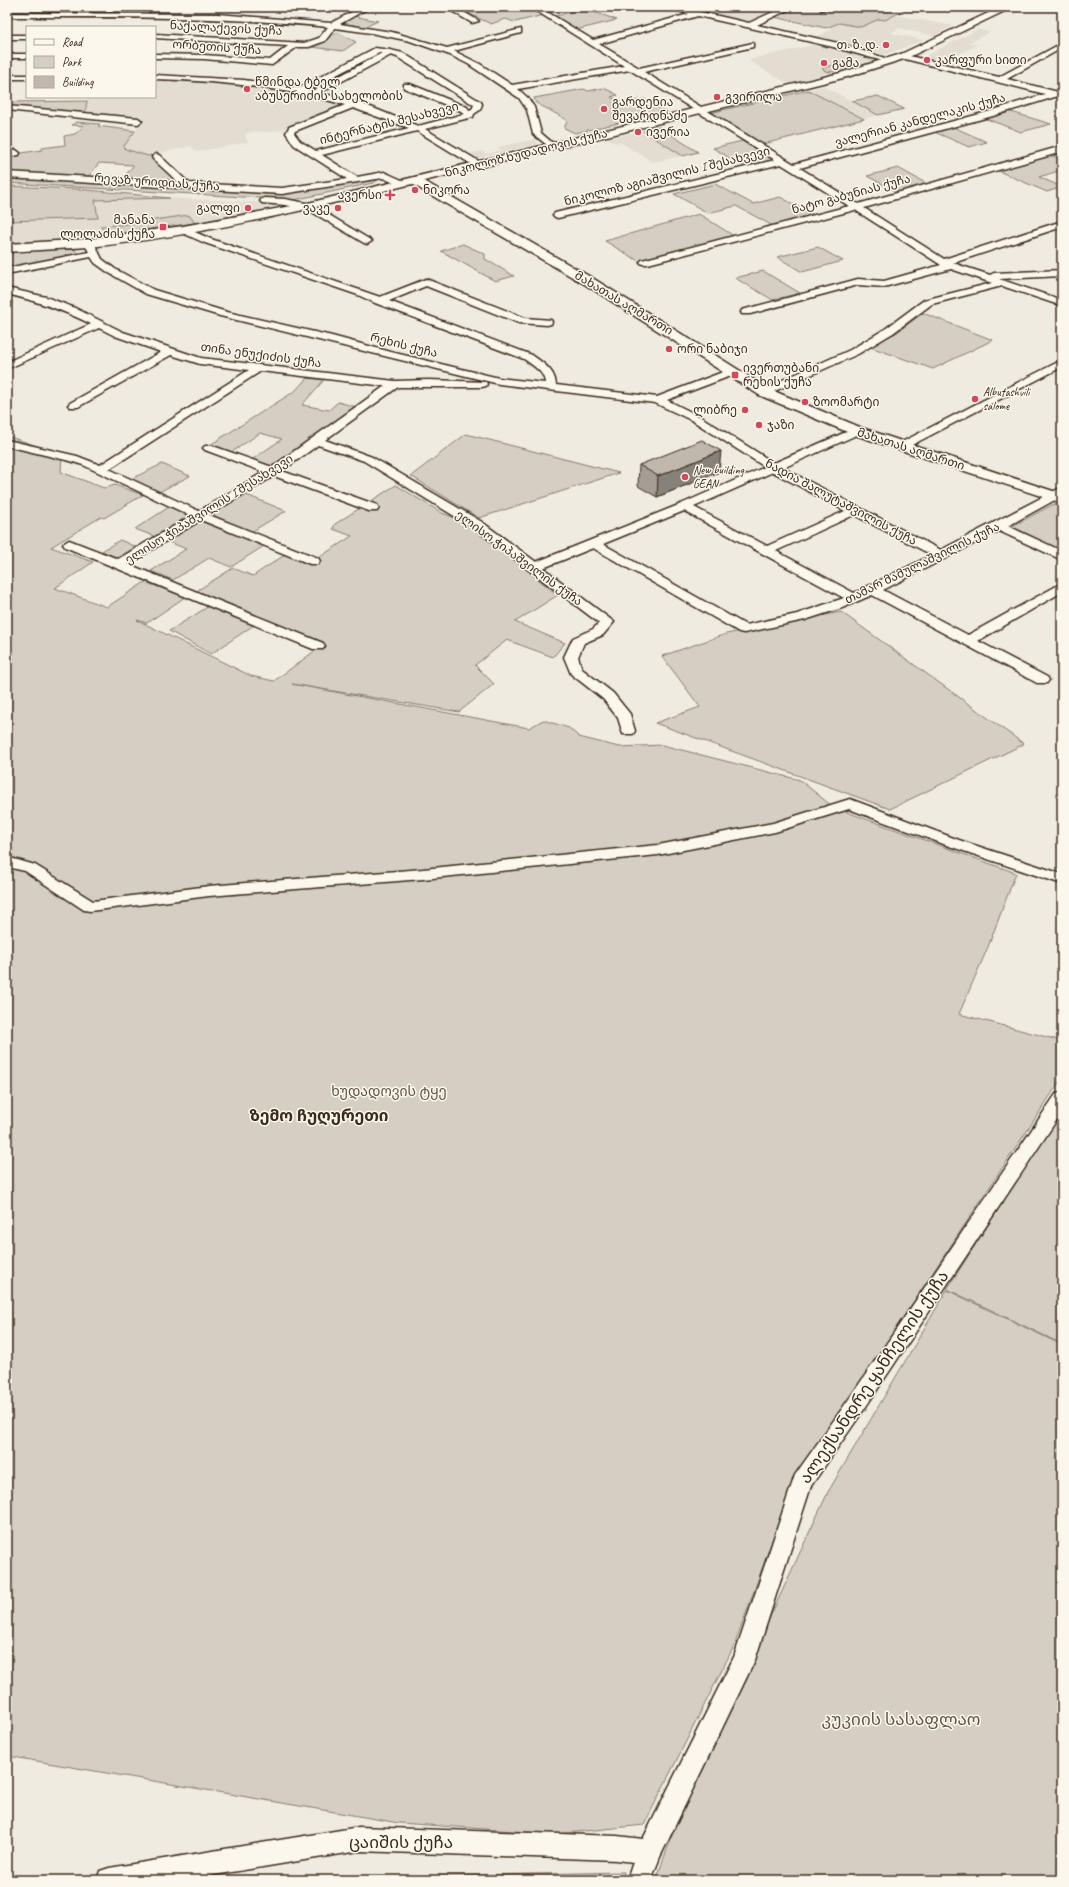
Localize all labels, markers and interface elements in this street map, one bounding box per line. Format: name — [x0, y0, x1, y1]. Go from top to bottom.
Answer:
street label: ნაქალაქევის ქუჩა — [169, 17, 283, 39]
legend — [26, 26, 156, 98]
text: Road — [62, 34, 84, 50]
street label: ორბეთის ქუჩა — [172, 36, 262, 58]
place label: თ. ზ. დ. — [836, 37, 879, 53]
marker: თ. ზ. დ. — [881, 40, 891, 50]
place label: კარფური სითი — [935, 52, 1027, 68]
text: Park — [62, 54, 83, 70]
place label: გამა — [832, 55, 859, 71]
marker: კარფური სითი — [922, 55, 932, 65]
marker: გამა — [819, 58, 829, 68]
text: Building — [62, 74, 94, 90]
place label: წმინდა ტბელ აბუსერიძის სახელობის — [255, 74, 403, 104]
marker: წმინდა ტბელ აბუსერიძის სახელობის — [242, 84, 252, 94]
place label: გვირილა — [725, 89, 782, 105]
street label: ვალერიან კანდელაკის ქუჩა — [833, 89, 1007, 151]
marker: გვირილა — [712, 92, 722, 102]
place label: გარდენია შევარდნაძე — [612, 94, 688, 124]
street label: ინტერნატის შესახვევი — [318, 98, 460, 148]
marker: გარდენია შევარდნაძე — [599, 104, 609, 114]
place label: ივერია — [646, 124, 690, 140]
street label: ნიკოლოზ ხუდადოვის ქუჩა — [443, 125, 609, 181]
marker: ივერია — [633, 127, 643, 137]
street label: ნიკოლოზ აგიაშვილის I შესახვევი — [562, 143, 772, 209]
street label: რევაზ ურიდიას ქუჩა — [94, 170, 220, 194]
street label: ნატო გაბუნიას ქუჩა — [790, 170, 912, 218]
place label: ნიკორა — [423, 182, 470, 198]
marker: ნიკორა — [410, 185, 420, 195]
place label: ავერსი — [338, 187, 382, 203]
marker: ავერსი — [385, 190, 395, 200]
place label: გალფი — [196, 200, 240, 216]
place label: ვაკე — [303, 200, 330, 216]
marker: გალფი — [243, 203, 253, 213]
marker: ვაკე — [333, 203, 343, 213]
place label: მანანა ლოლაძის ქუჩა — [60, 212, 155, 242]
marker: მანანა ლოლაძის ქუჩა — [158, 222, 168, 232]
street label: მახათას აღმართი — [572, 267, 676, 339]
street label: რეხის ქუჩა — [369, 329, 439, 361]
street label: თინა ენუქიძის ქუჩა — [200, 339, 322, 371]
place label: ორი ნაბიჯი — [677, 341, 748, 357]
marker: ორი ნაბიჯი — [664, 344, 674, 354]
place label: ივერთუბანი რეხის ქუჩა — [743, 360, 819, 390]
marker: ივერთუბანი რეხის ქუჩა — [730, 370, 740, 380]
place label: Albutashvili salome — [983, 384, 1031, 414]
place label: ზოომარტი — [813, 394, 879, 410]
marker: Albutashvili salome — [970, 394, 980, 404]
marker: ზოომარტი — [800, 397, 810, 407]
place label: ლიბრე — [693, 402, 737, 418]
marker: ლიბრე — [740, 405, 750, 415]
place label: ჯაზი — [767, 417, 795, 433]
marker: ჯაზი — [754, 420, 764, 430]
street label: მახათას აღმართი — [855, 424, 967, 474]
street label: ელისო ჭიპაშვილის I შესახვევი — [122, 450, 296, 568]
street label: ნადია შალუტაშვილის ქუჩა — [762, 455, 920, 549]
place label: New building GEAN — [693, 462, 745, 492]
marker: New building GEAN — [680, 472, 690, 482]
street label: ელისო ჭიპაშვილის ქუჩა — [452, 507, 586, 609]
street label: თამარ მამულაშვილის ქუჩა — [842, 518, 1002, 608]
park label: ხუდადოვის ტყე — [331, 1083, 447, 1100]
district label: ზემო ჩუღურეთი — [250, 1106, 388, 1126]
street label: ალექსანდრე ყანჩელის ქუჩა — [795, 1267, 953, 1487]
park label: კუკიის სასაფლაო — [822, 1709, 980, 1730]
street label: ცაიშის ქუჩა — [349, 1832, 453, 1853]

